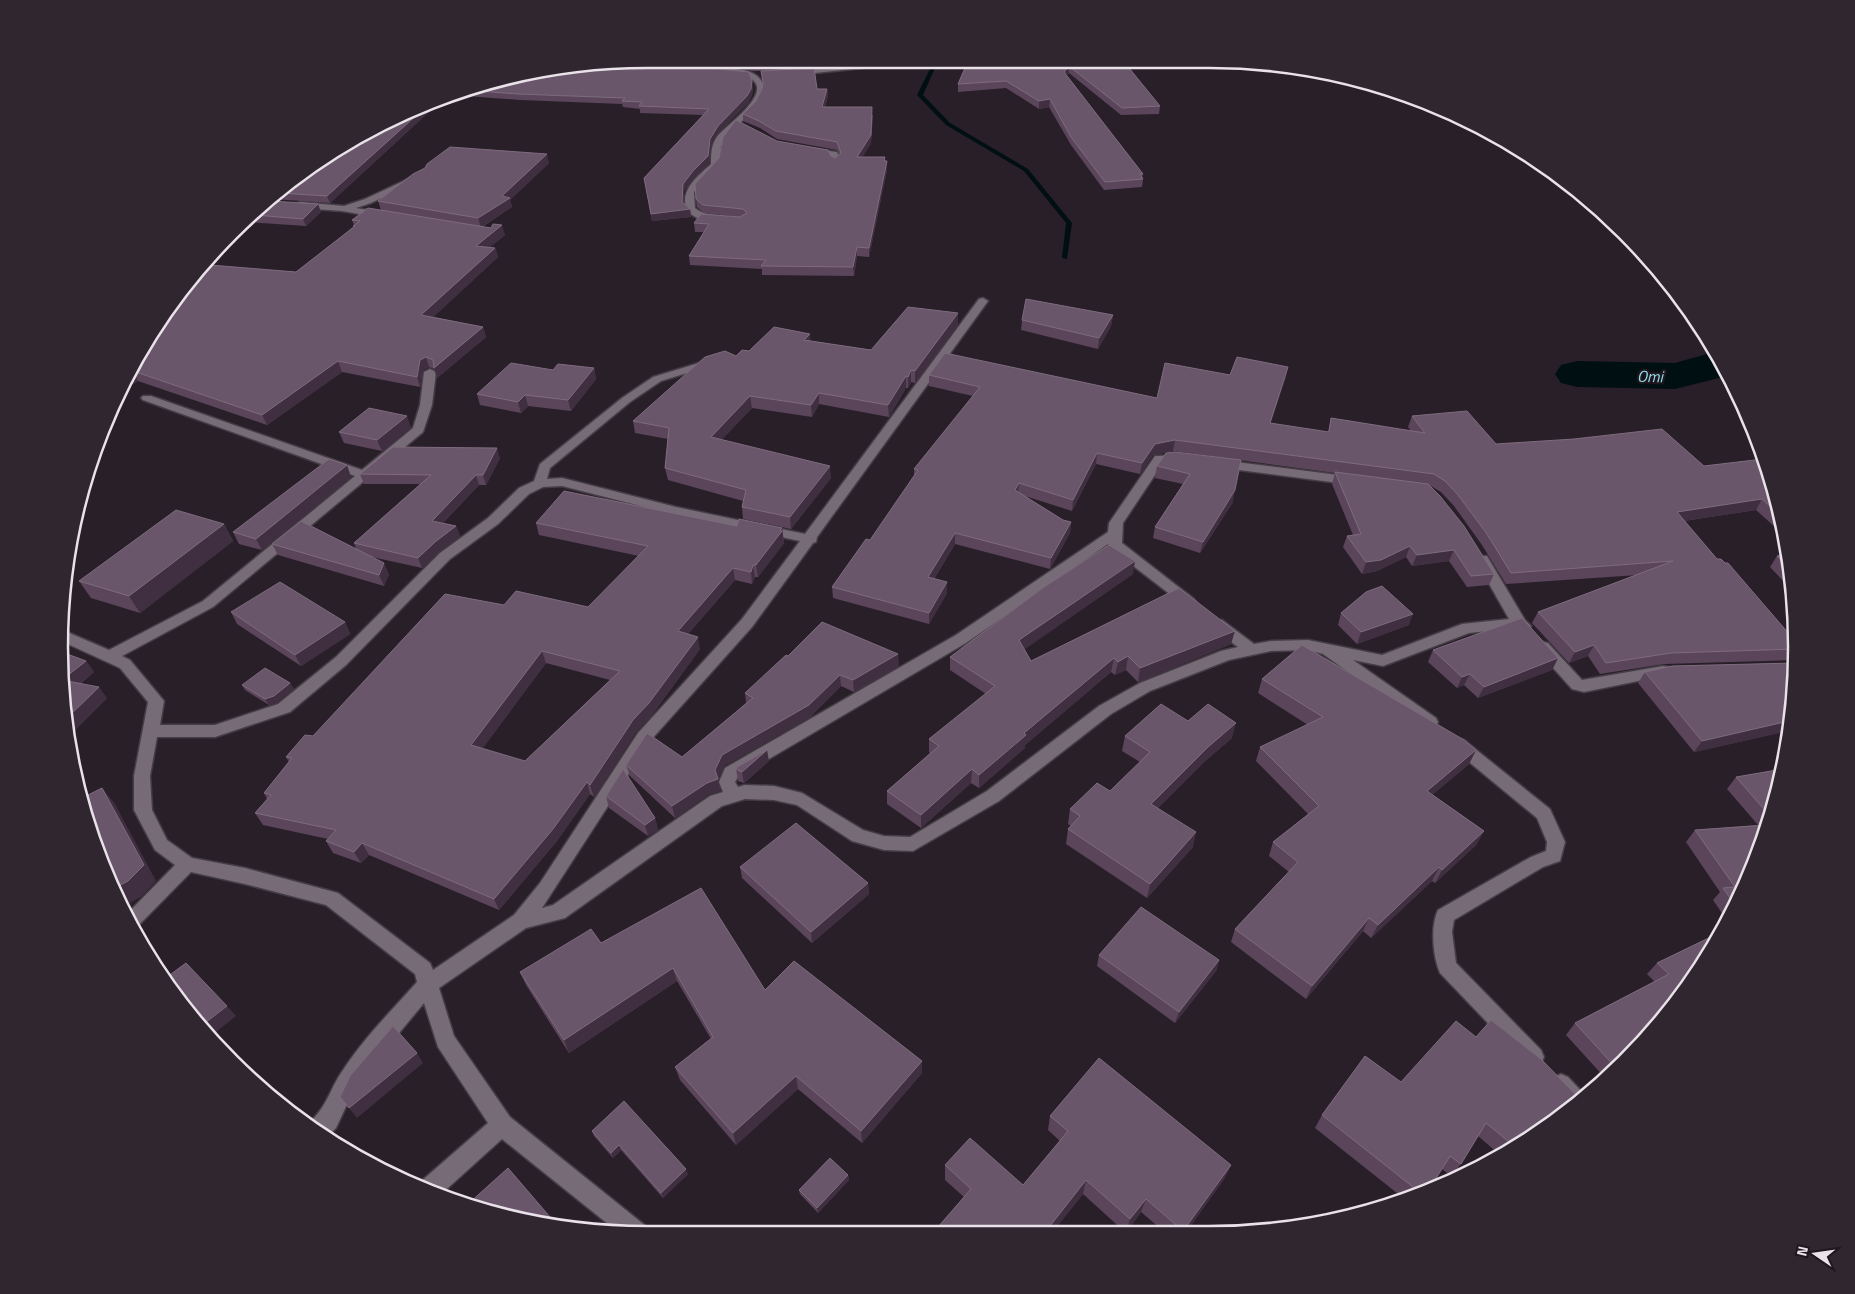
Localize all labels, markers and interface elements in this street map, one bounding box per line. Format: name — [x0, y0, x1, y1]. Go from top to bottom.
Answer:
water label: Omi — [1637, 364, 1665, 388]
north arrow — [1790, 1229, 1840, 1279]
text: N — [1791, 1244, 1813, 1258]

